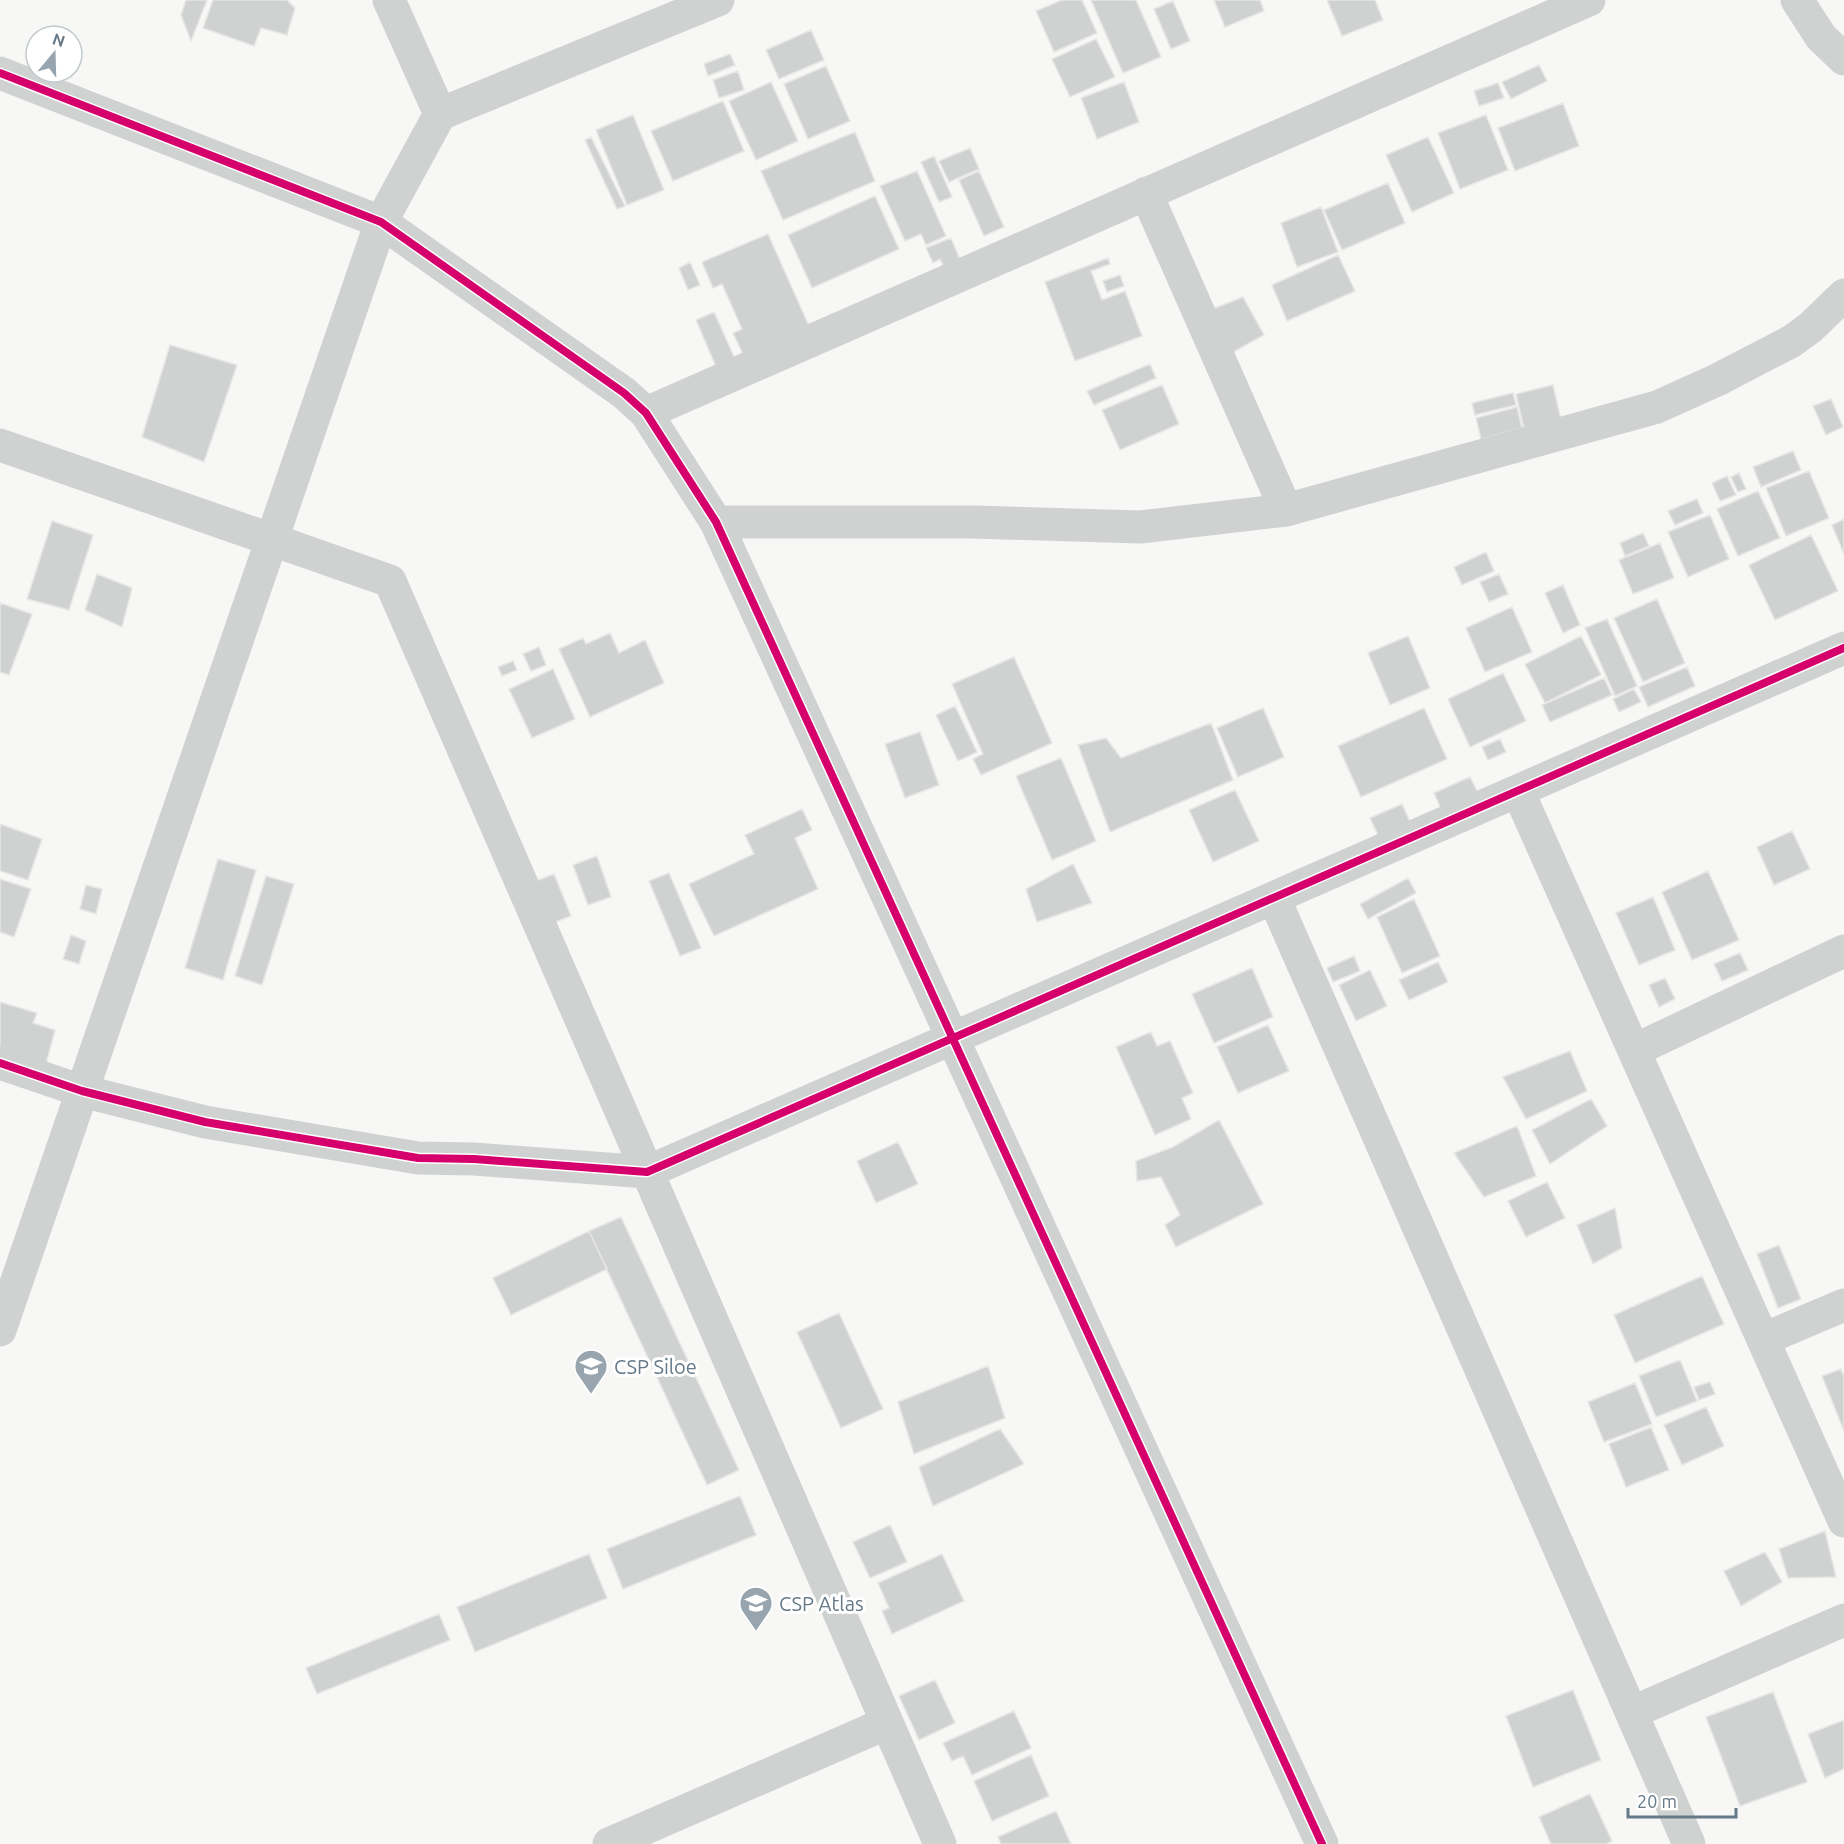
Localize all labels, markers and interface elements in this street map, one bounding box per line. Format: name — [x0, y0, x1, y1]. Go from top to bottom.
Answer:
north arrow — [24, 24, 84, 84]
text: N — [50, 29, 67, 50]
school or university icon: CSP Siloe — [573, 1348, 609, 1395]
place label: CSP Siloe — [614, 1355, 697, 1378]
school or university icon: CSP Atlas — [738, 1585, 774, 1632]
place label: CSP Atlas — [779, 1592, 864, 1615]
scale bar — [1628, 1781, 1736, 1819]
text: 20 m — [1637, 1791, 1677, 1811]

